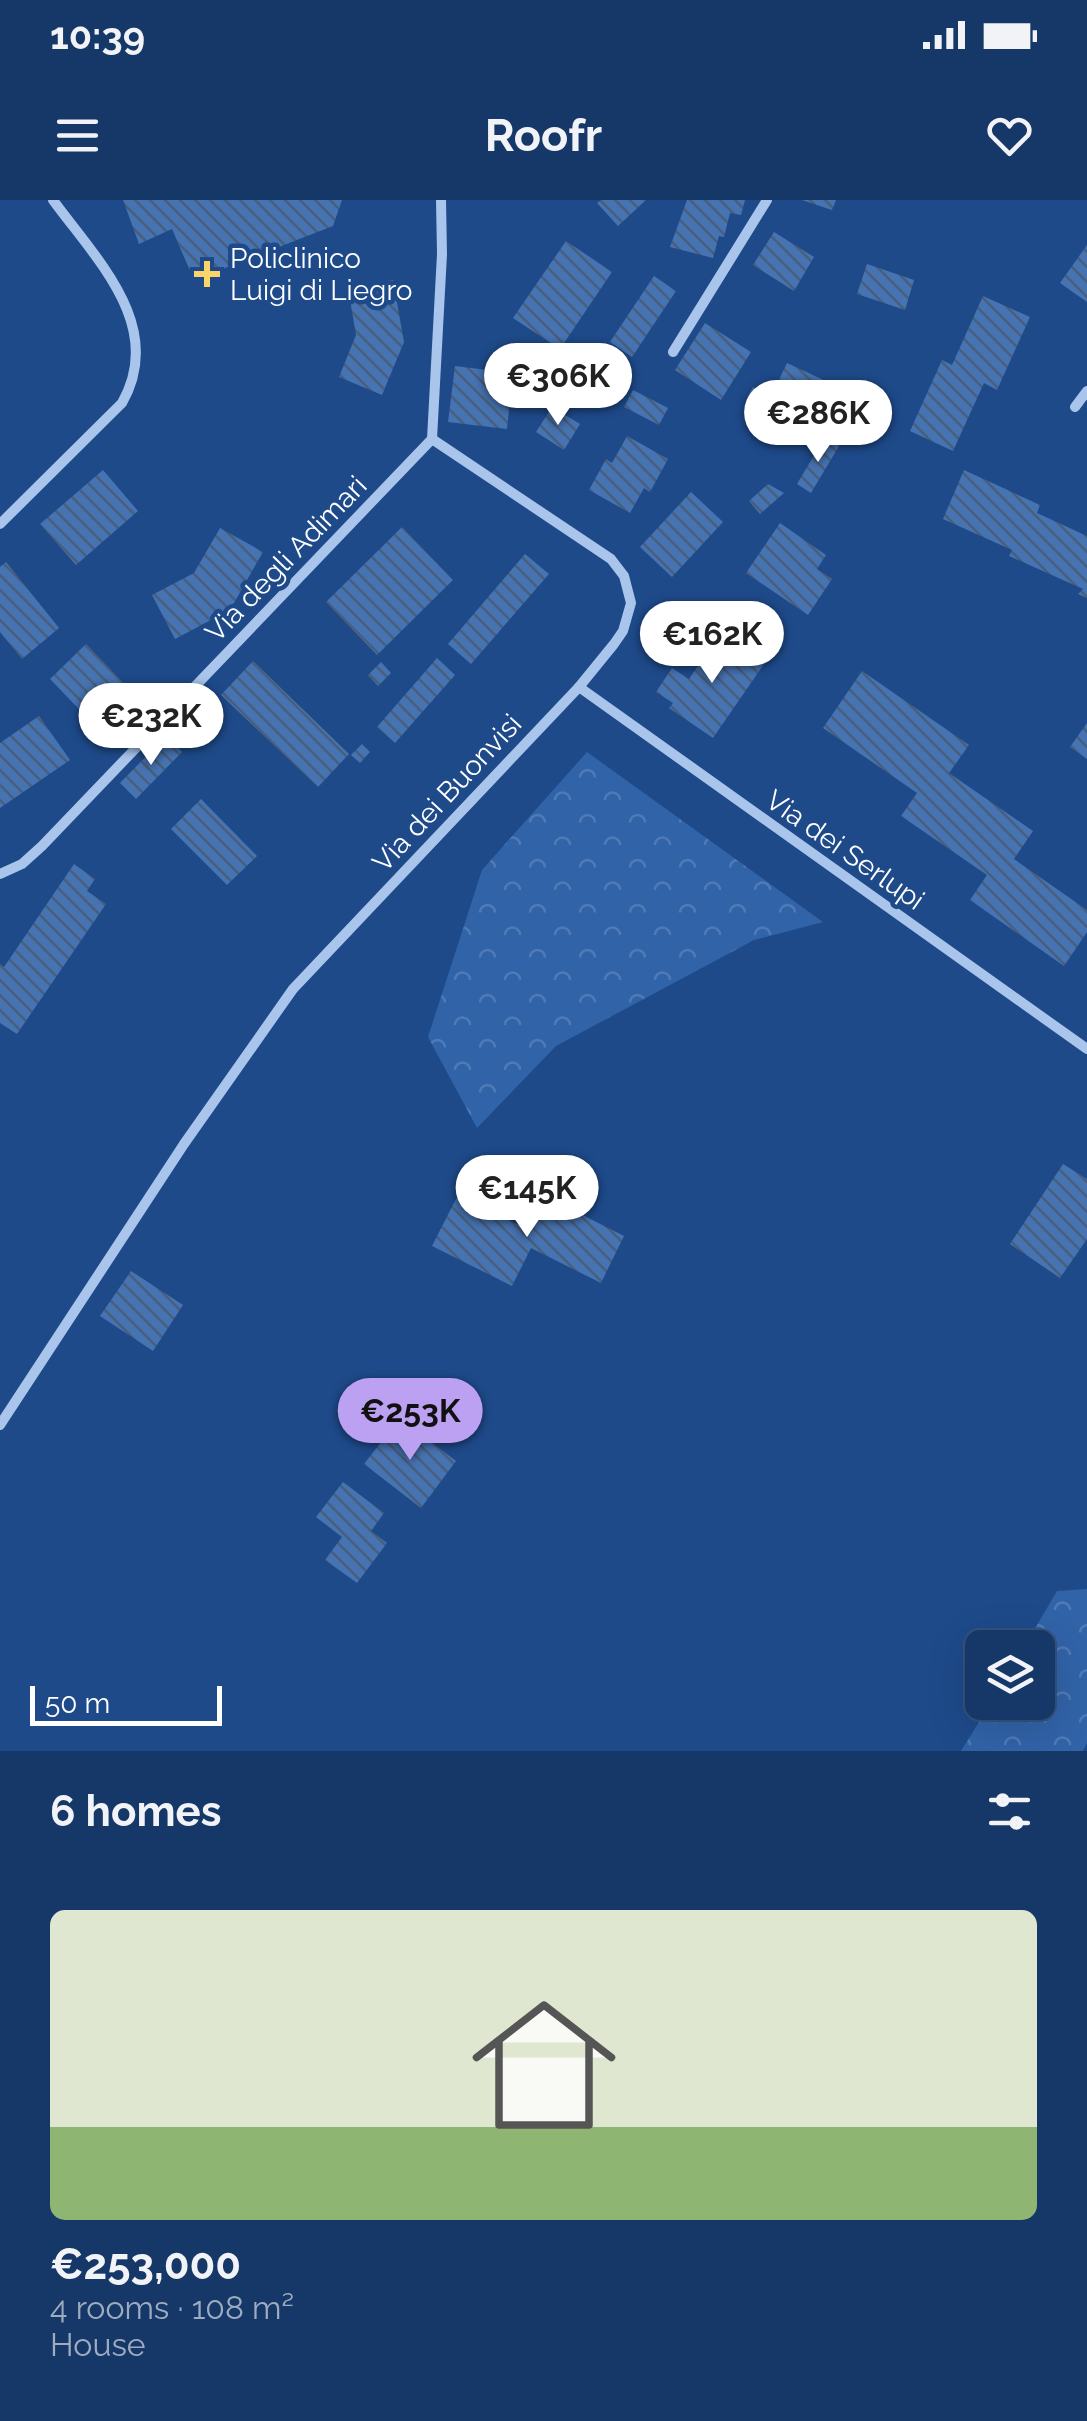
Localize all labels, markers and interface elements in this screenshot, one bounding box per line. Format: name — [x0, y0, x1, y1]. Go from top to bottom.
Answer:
text: 10:39 — [50, 13, 145, 58]
icon: menu — [50, 108, 105, 163]
icon: heart — [982, 108, 1037, 163]
text: Roofr — [485, 109, 602, 162]
place label: Policlinico Luigi di Liegro — [230, 242, 412, 307]
marker: Policlinico Luigi di Liegro — [194, 261, 220, 287]
pin: €306K — [488, 343, 628, 428]
text: €306K — [506, 357, 610, 394]
pin: €286K — [748, 380, 888, 465]
text: €286K — [766, 394, 870, 431]
street label: Via degli Adimari — [199, 469, 373, 649]
pin: €162K — [642, 601, 782, 686]
text: €162K — [662, 615, 762, 652]
pin: €232K — [81, 683, 221, 768]
text: €232K — [101, 697, 201, 734]
street label: Via dei Buonvisi — [366, 707, 528, 879]
street label: Via dei Serlupi — [760, 783, 930, 917]
pin: €145K — [457, 1155, 597, 1240]
text: €145K — [478, 1169, 576, 1206]
pin: €253K — [340, 1378, 480, 1463]
text: €253K — [360, 1392, 460, 1429]
map controls — [965, 1630, 1055, 1720]
button: layers — [965, 1630, 1055, 1720]
scale bar — [30, 1681, 222, 1726]
text: 50 m — [45, 1687, 110, 1720]
icon: filters — [982, 1784, 1037, 1839]
text: 6 homes — [50, 1787, 221, 1836]
icon: home — [454, 1975, 634, 2155]
text: €253,000 — [50, 2240, 241, 2289]
text: 4 rooms · 108 m² — [50, 2289, 294, 2326]
text: House — [50, 2326, 146, 2363]

